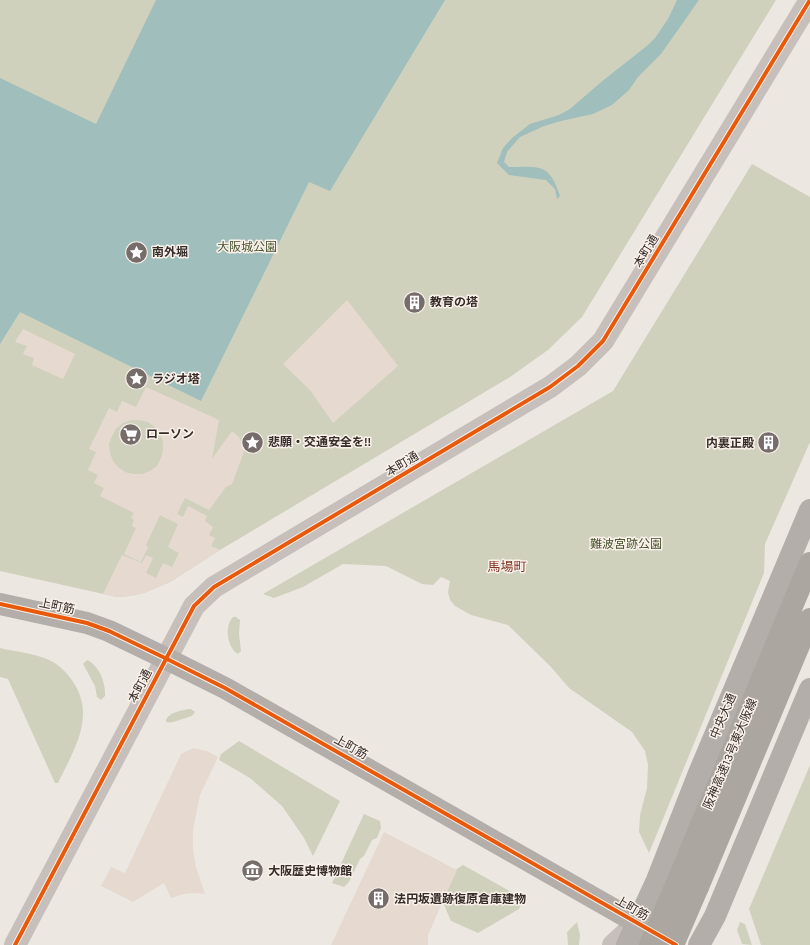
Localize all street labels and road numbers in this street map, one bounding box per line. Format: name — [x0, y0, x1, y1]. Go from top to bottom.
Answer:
street label: 本町通 — [631, 232, 661, 270]
street label: 本町通 — [383, 449, 421, 479]
street label: 上町筋 — [38, 595, 76, 617]
street label: 本町通 — [125, 667, 155, 705]
street label: 中央大通 — [707, 691, 739, 741]
street label: 阪神高速13号東大阪線 — [700, 696, 760, 812]
street label: 上町筋 — [332, 732, 370, 762]
street label: 上町筋 — [613, 893, 651, 923]

